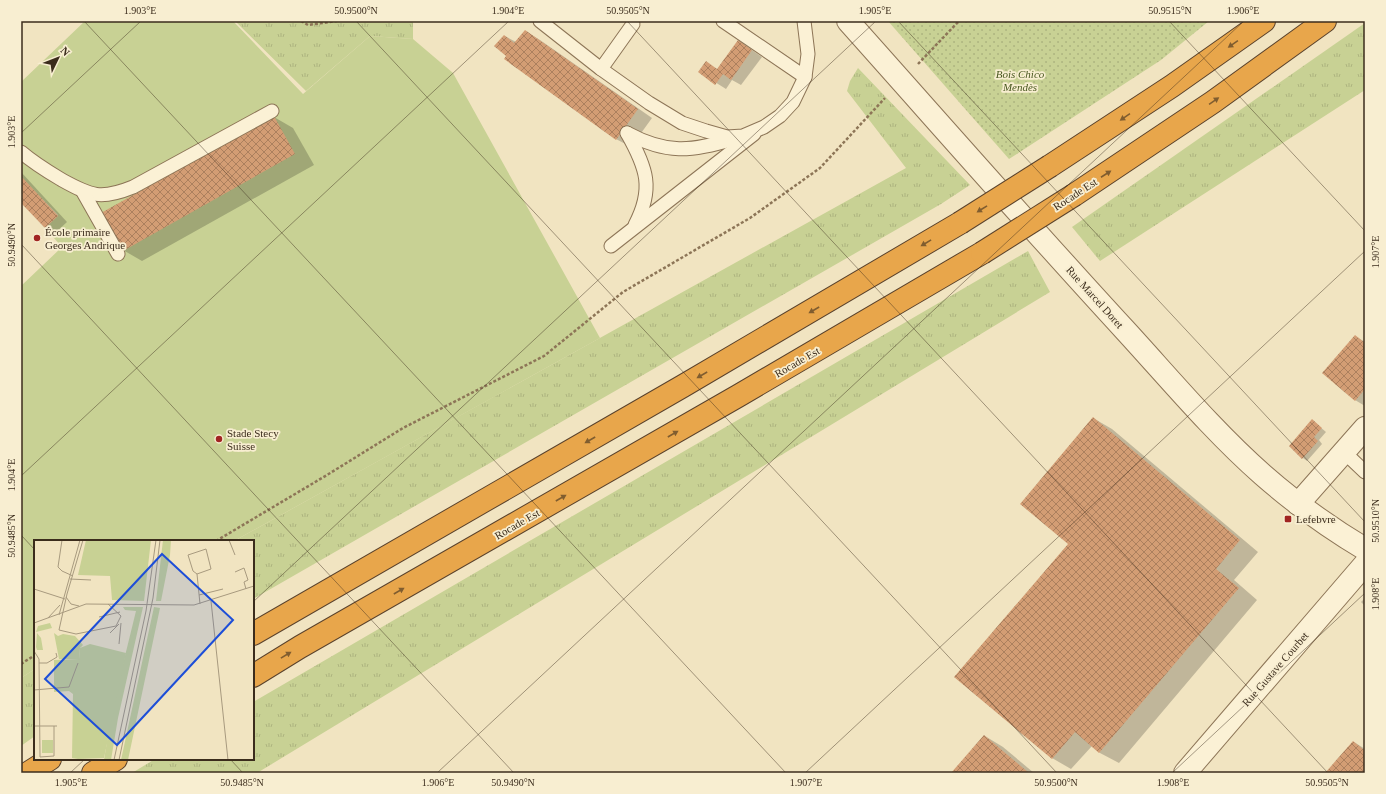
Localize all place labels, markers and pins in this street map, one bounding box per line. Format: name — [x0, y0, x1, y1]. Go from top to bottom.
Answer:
place label: École primaire Georges Andrique — [45, 226, 125, 251]
marker: École primaire Georges Andrique — [32, 233, 42, 243]
place label: Stade Stecy Suisse — [227, 427, 279, 452]
marker: Stade Stecy Suisse — [214, 434, 224, 444]
place label: Lefebvre — [1296, 513, 1336, 525]
marker: Lefebvre — [1283, 514, 1293, 524]

